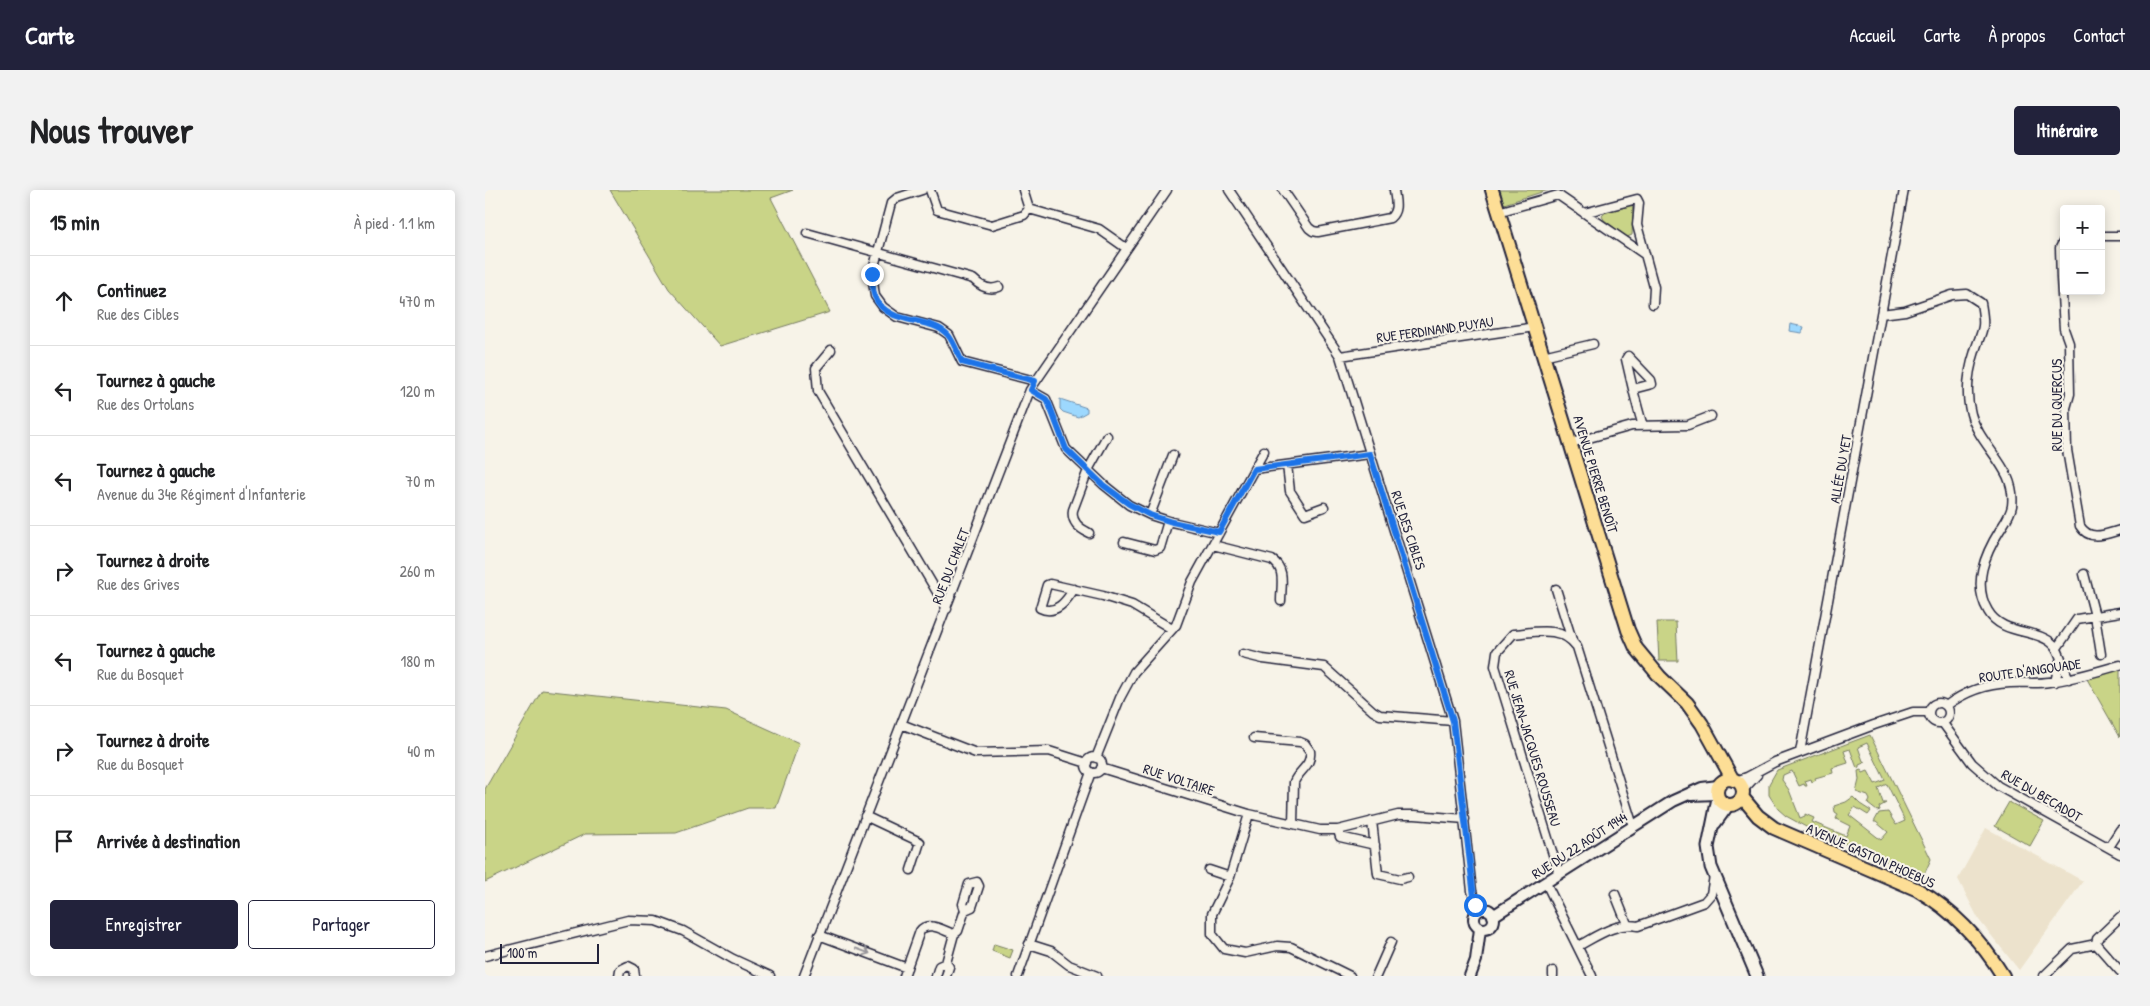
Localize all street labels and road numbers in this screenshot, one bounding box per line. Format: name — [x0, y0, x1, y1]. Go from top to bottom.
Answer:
street label: RUE FERDINAND PUYAU — [1375, 311, 1495, 347]
street label: RUE DU QUERCUS — [2047, 358, 2066, 451]
street label: AVENUE PIERRE BENOÎT — [1569, 413, 1623, 536]
street label: ALLÉE DU YET — [1825, 433, 1855, 505]
street label: RUE DES CIBLES — [1387, 488, 1431, 572]
street label: RUE DU CHALET — [927, 525, 973, 607]
street label: ROUTE D'ANGOUADE — [1978, 653, 2082, 687]
street label: RUE JEAN-JACQUES ROUSSEAU — [1500, 667, 1566, 829]
street label: RUE VOLTAIRE — [1141, 759, 1217, 799]
street label: RUE DU BECADOT — [1998, 764, 2086, 826]
street label: RUE DU 22 AOÛT 1944 — [1528, 807, 1630, 883]
street label: AVENUE GASTON PHOEBUS — [1804, 818, 1939, 892]

